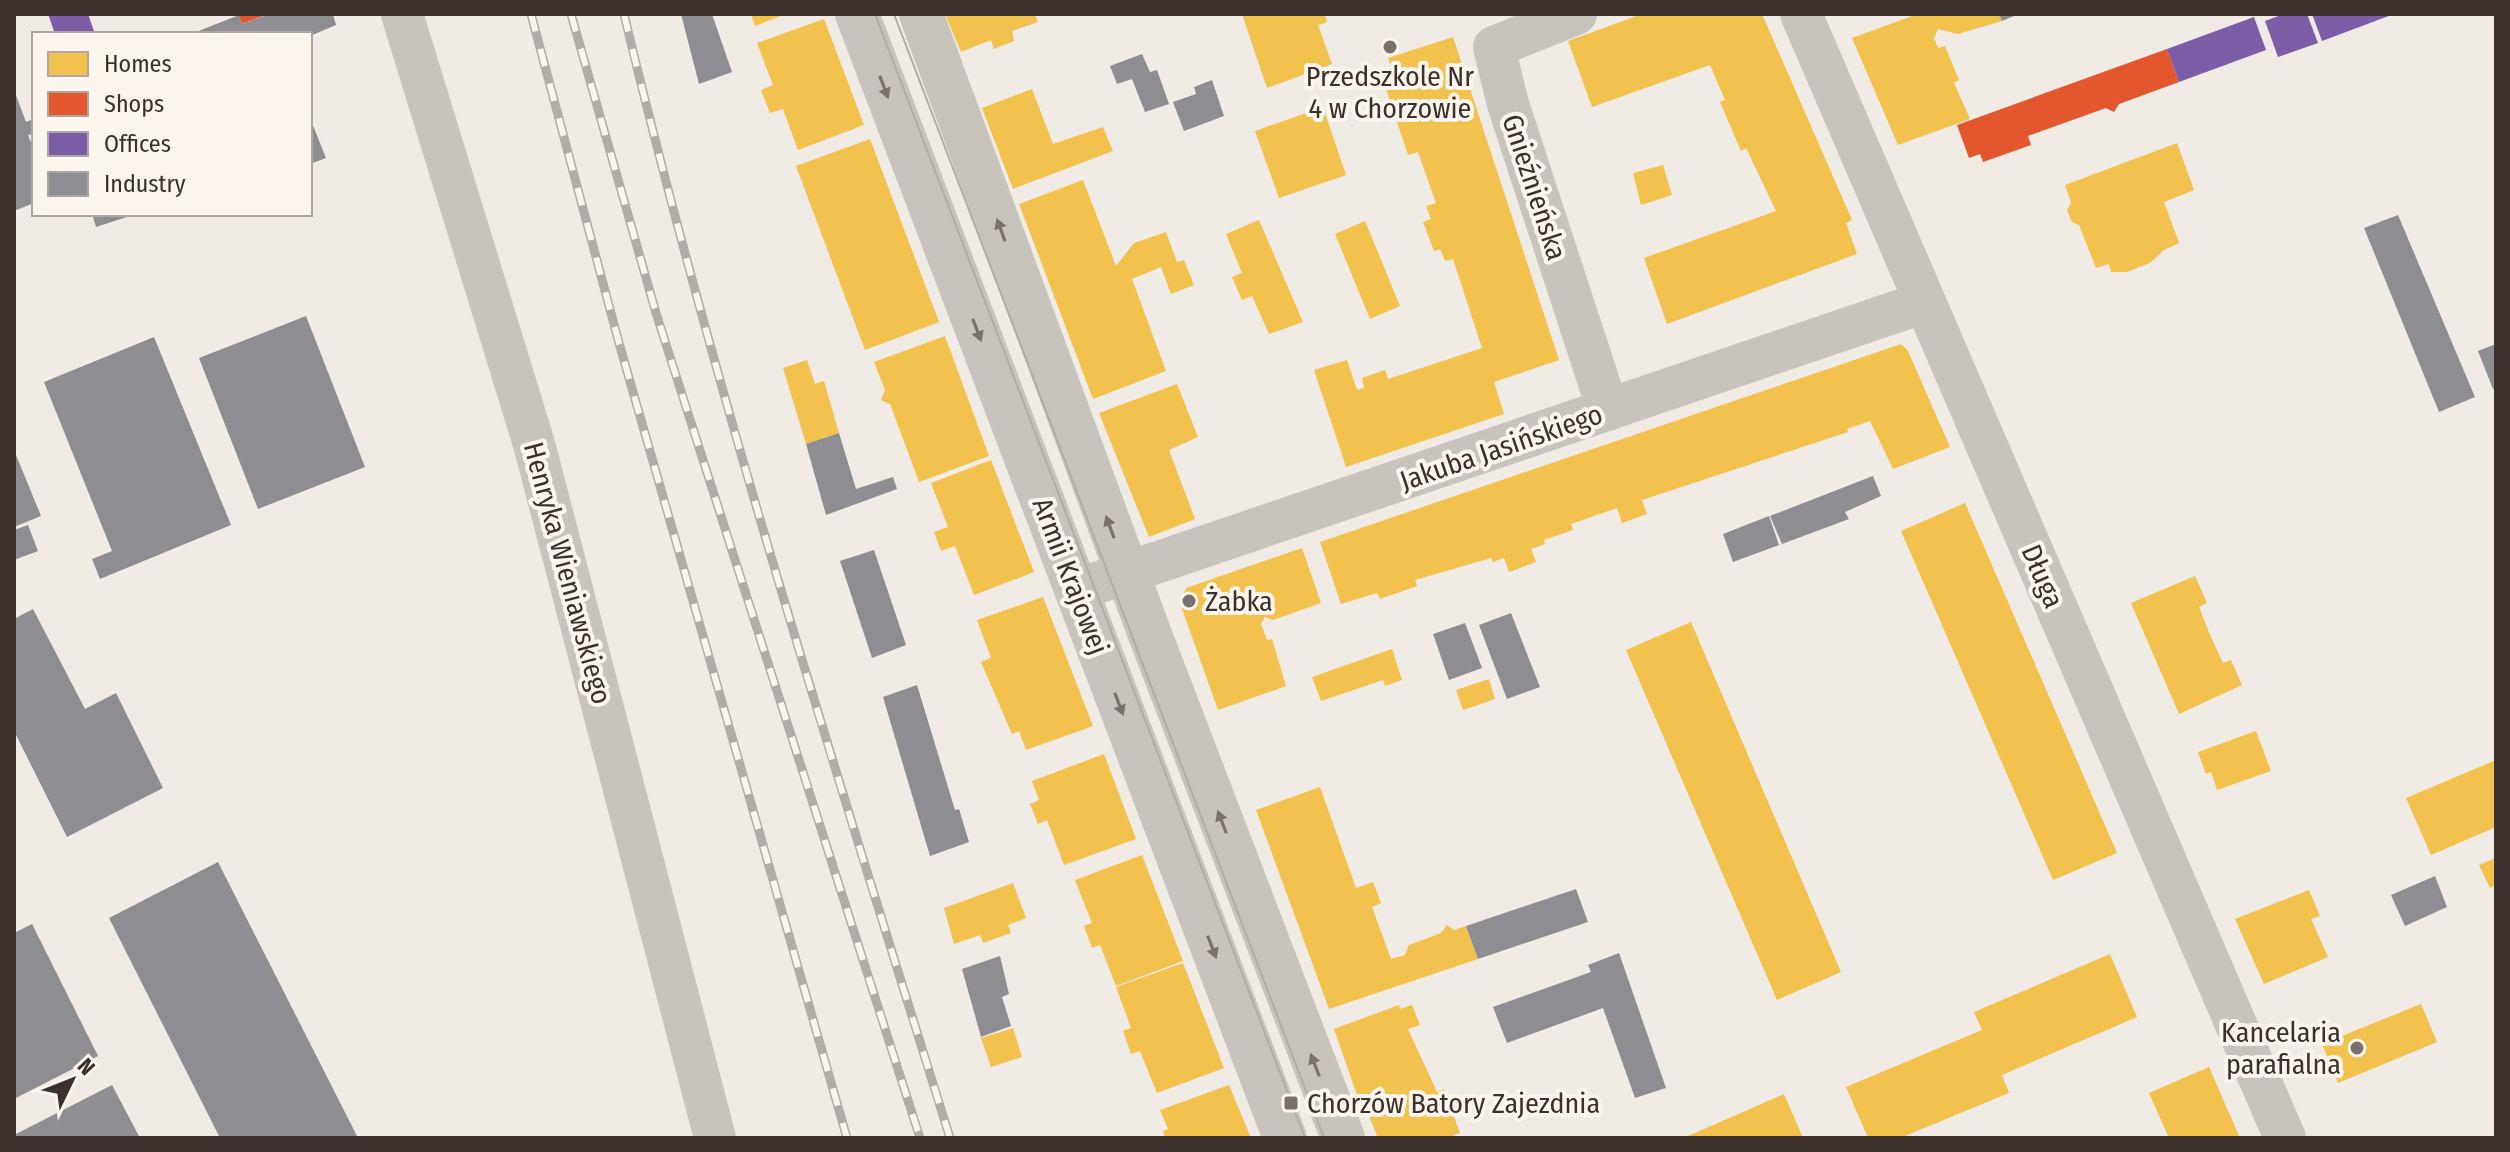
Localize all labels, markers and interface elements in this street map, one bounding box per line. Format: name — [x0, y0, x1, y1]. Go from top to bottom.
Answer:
legend — [32, 32, 312, 216]
marker: Przedszkole Nr 4 w Chorzowie — [1381, 38, 1399, 56]
text: Homes — [104, 50, 172, 78]
place label: Przedszkole Nr 4 w Chorzowie — [1306, 60, 1474, 125]
one-way arrow — [878, 75, 891, 99]
text: Shops — [104, 90, 164, 118]
street label: Gnieźnieńska — [1495, 110, 1574, 264]
text: Offices — [104, 130, 171, 158]
text: Industry — [104, 170, 186, 198]
one-way arrow — [994, 218, 1007, 242]
one-way arrow — [971, 318, 984, 342]
street label: Jakuba Jasińskiego — [1396, 397, 1607, 498]
street label: Henryka Wieniawskiego — [517, 439, 618, 708]
street label: Armii Krajowej — [1026, 493, 1115, 659]
one-way arrow — [1104, 515, 1116, 539]
street label: Długa — [2015, 540, 2071, 613]
place label: Żabka — [1205, 585, 1273, 618]
marker: Żabka — [1180, 592, 1198, 610]
one-way arrow — [1113, 692, 1126, 716]
one-way arrow — [1215, 810, 1228, 834]
one-way arrow — [1206, 935, 1219, 959]
place label: Kancelaria parafialna — [2221, 1016, 2341, 1081]
marker: Kancelaria parafialna — [2348, 1039, 2366, 1057]
north arrow — [32, 1040, 112, 1120]
text: N — [72, 1053, 101, 1081]
one-way arrow — [1308, 1053, 1321, 1077]
place label: Chorzów Batory Zajezdnia — [1307, 1087, 1600, 1120]
marker: Chorzów Batory Zajezdnia — [1282, 1094, 1300, 1112]

